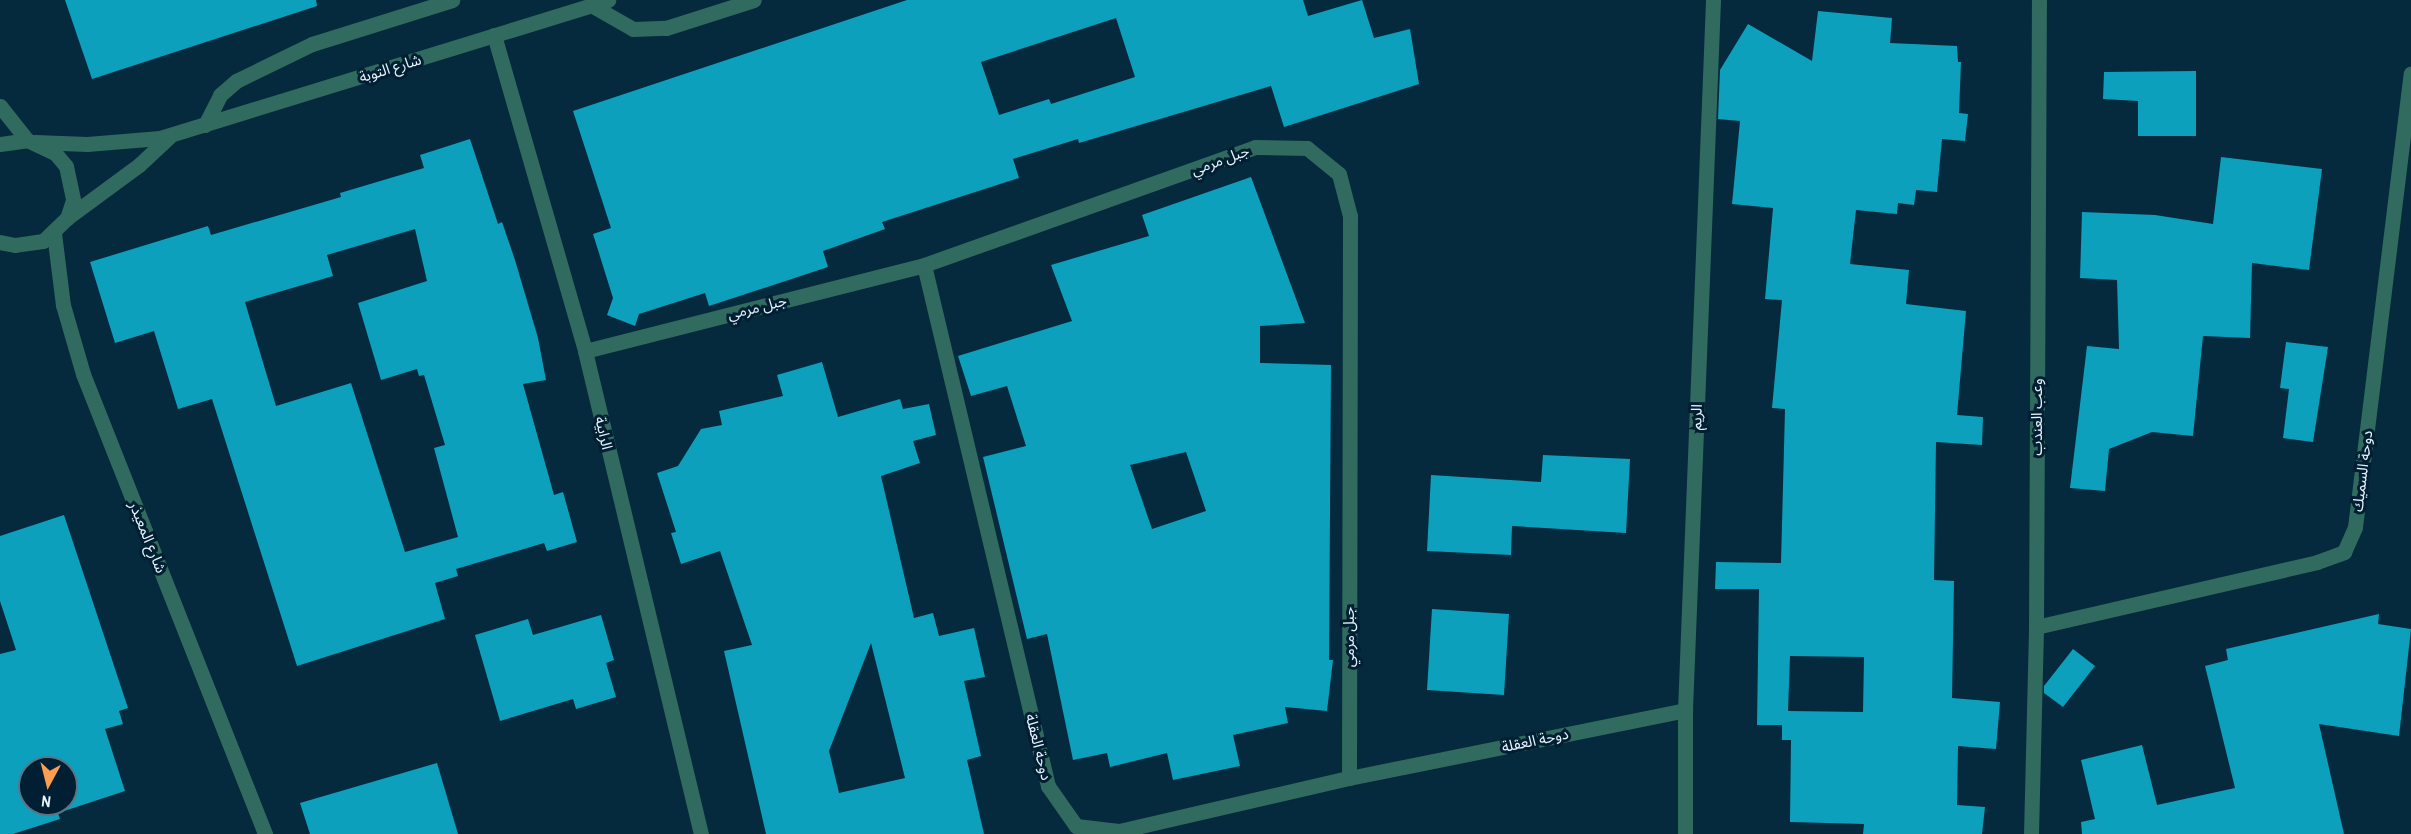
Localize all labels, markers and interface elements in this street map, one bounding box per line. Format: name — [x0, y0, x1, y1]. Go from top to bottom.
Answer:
street label: شارع التوبة — [357, 50, 423, 86]
street label: جبل مرمي — [1189, 141, 1251, 179]
street label: جبل مرمي — [725, 291, 789, 323]
street label: وعب العندب — [2028, 378, 2046, 456]
street label: الريم — [1687, 404, 1705, 430]
street label: الرابية — [591, 415, 617, 451]
street label: دوحة السميك — [2348, 429, 2376, 513]
street label: شارع المعيذر — [125, 499, 171, 575]
street label: جبل مرمي — [1340, 607, 1358, 667]
street label: دوحة العقلة — [1022, 712, 1056, 782]
street label: دوحة العقلة — [1500, 724, 1570, 756]
north arrow — [18, 756, 78, 816]
text: N — [40, 790, 52, 813]

